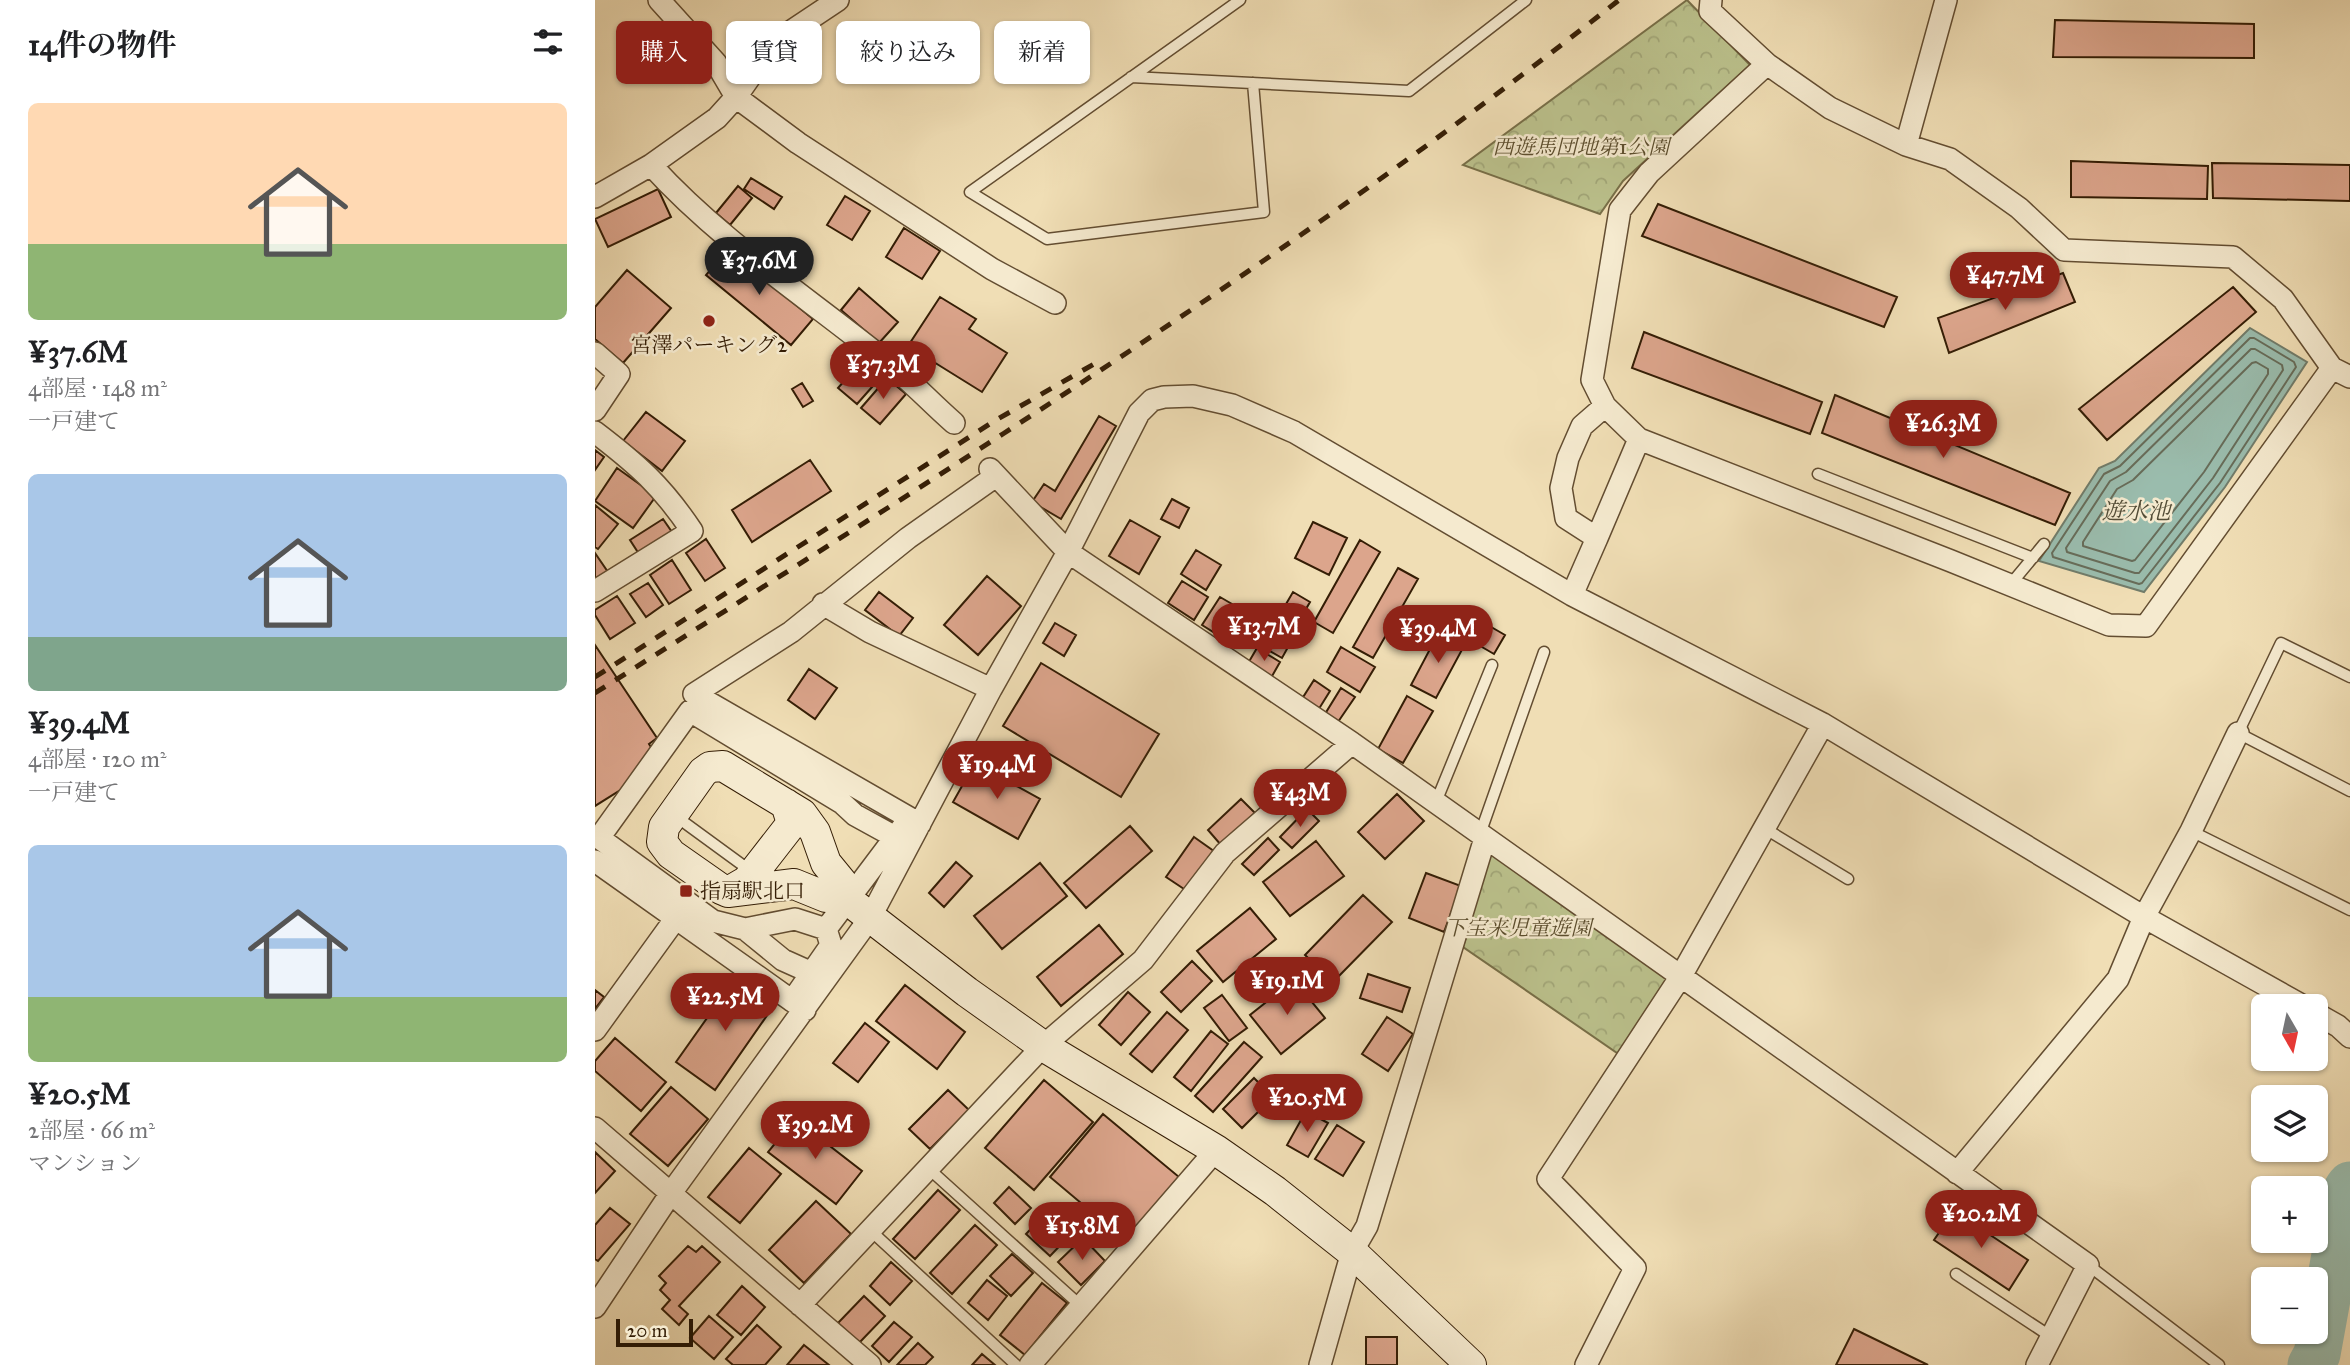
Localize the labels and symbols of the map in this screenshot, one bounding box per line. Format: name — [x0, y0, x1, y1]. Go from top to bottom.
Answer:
park label: 西遊馬団地第1公園 — [1493, 134, 1672, 160]
pin: ¥37.6M — [702, 238, 816, 297]
pin: ¥47.7M — [1948, 252, 2062, 312]
marker: 宮澤パーキング2 — [701, 313, 717, 329]
place label: 宮澤パーキング2 — [631, 332, 788, 358]
pin: ¥37.3M — [826, 342, 940, 401]
pin: ¥26.3M — [1886, 400, 2000, 460]
water label: 遊水池 — [2102, 497, 2174, 525]
pin: ¥13.7M — [1207, 604, 1321, 663]
pin: ¥39.4M — [1381, 606, 1495, 665]
pin: ¥19.4M — [940, 742, 1054, 801]
pin: ¥43M — [1259, 770, 1341, 829]
place label: 指扇駅北口 — [700, 878, 805, 904]
marker: 指扇駅北口 — [678, 883, 694, 899]
park label: 下宝来児童遊園 — [1445, 915, 1594, 941]
pin: ¥19.1M — [1230, 958, 1344, 1017]
pin: ¥22.5M — [668, 974, 782, 1033]
north arrow — [2251, 994, 2327, 1071]
pin: ¥20.5M — [1250, 1074, 1364, 1134]
pin: ¥39.2M — [758, 1102, 872, 1161]
pin: ¥20.2M — [1924, 1190, 2038, 1250]
pin: ¥15.8M — [1025, 1202, 1139, 1262]
scale bar — [616, 1316, 693, 1348]

